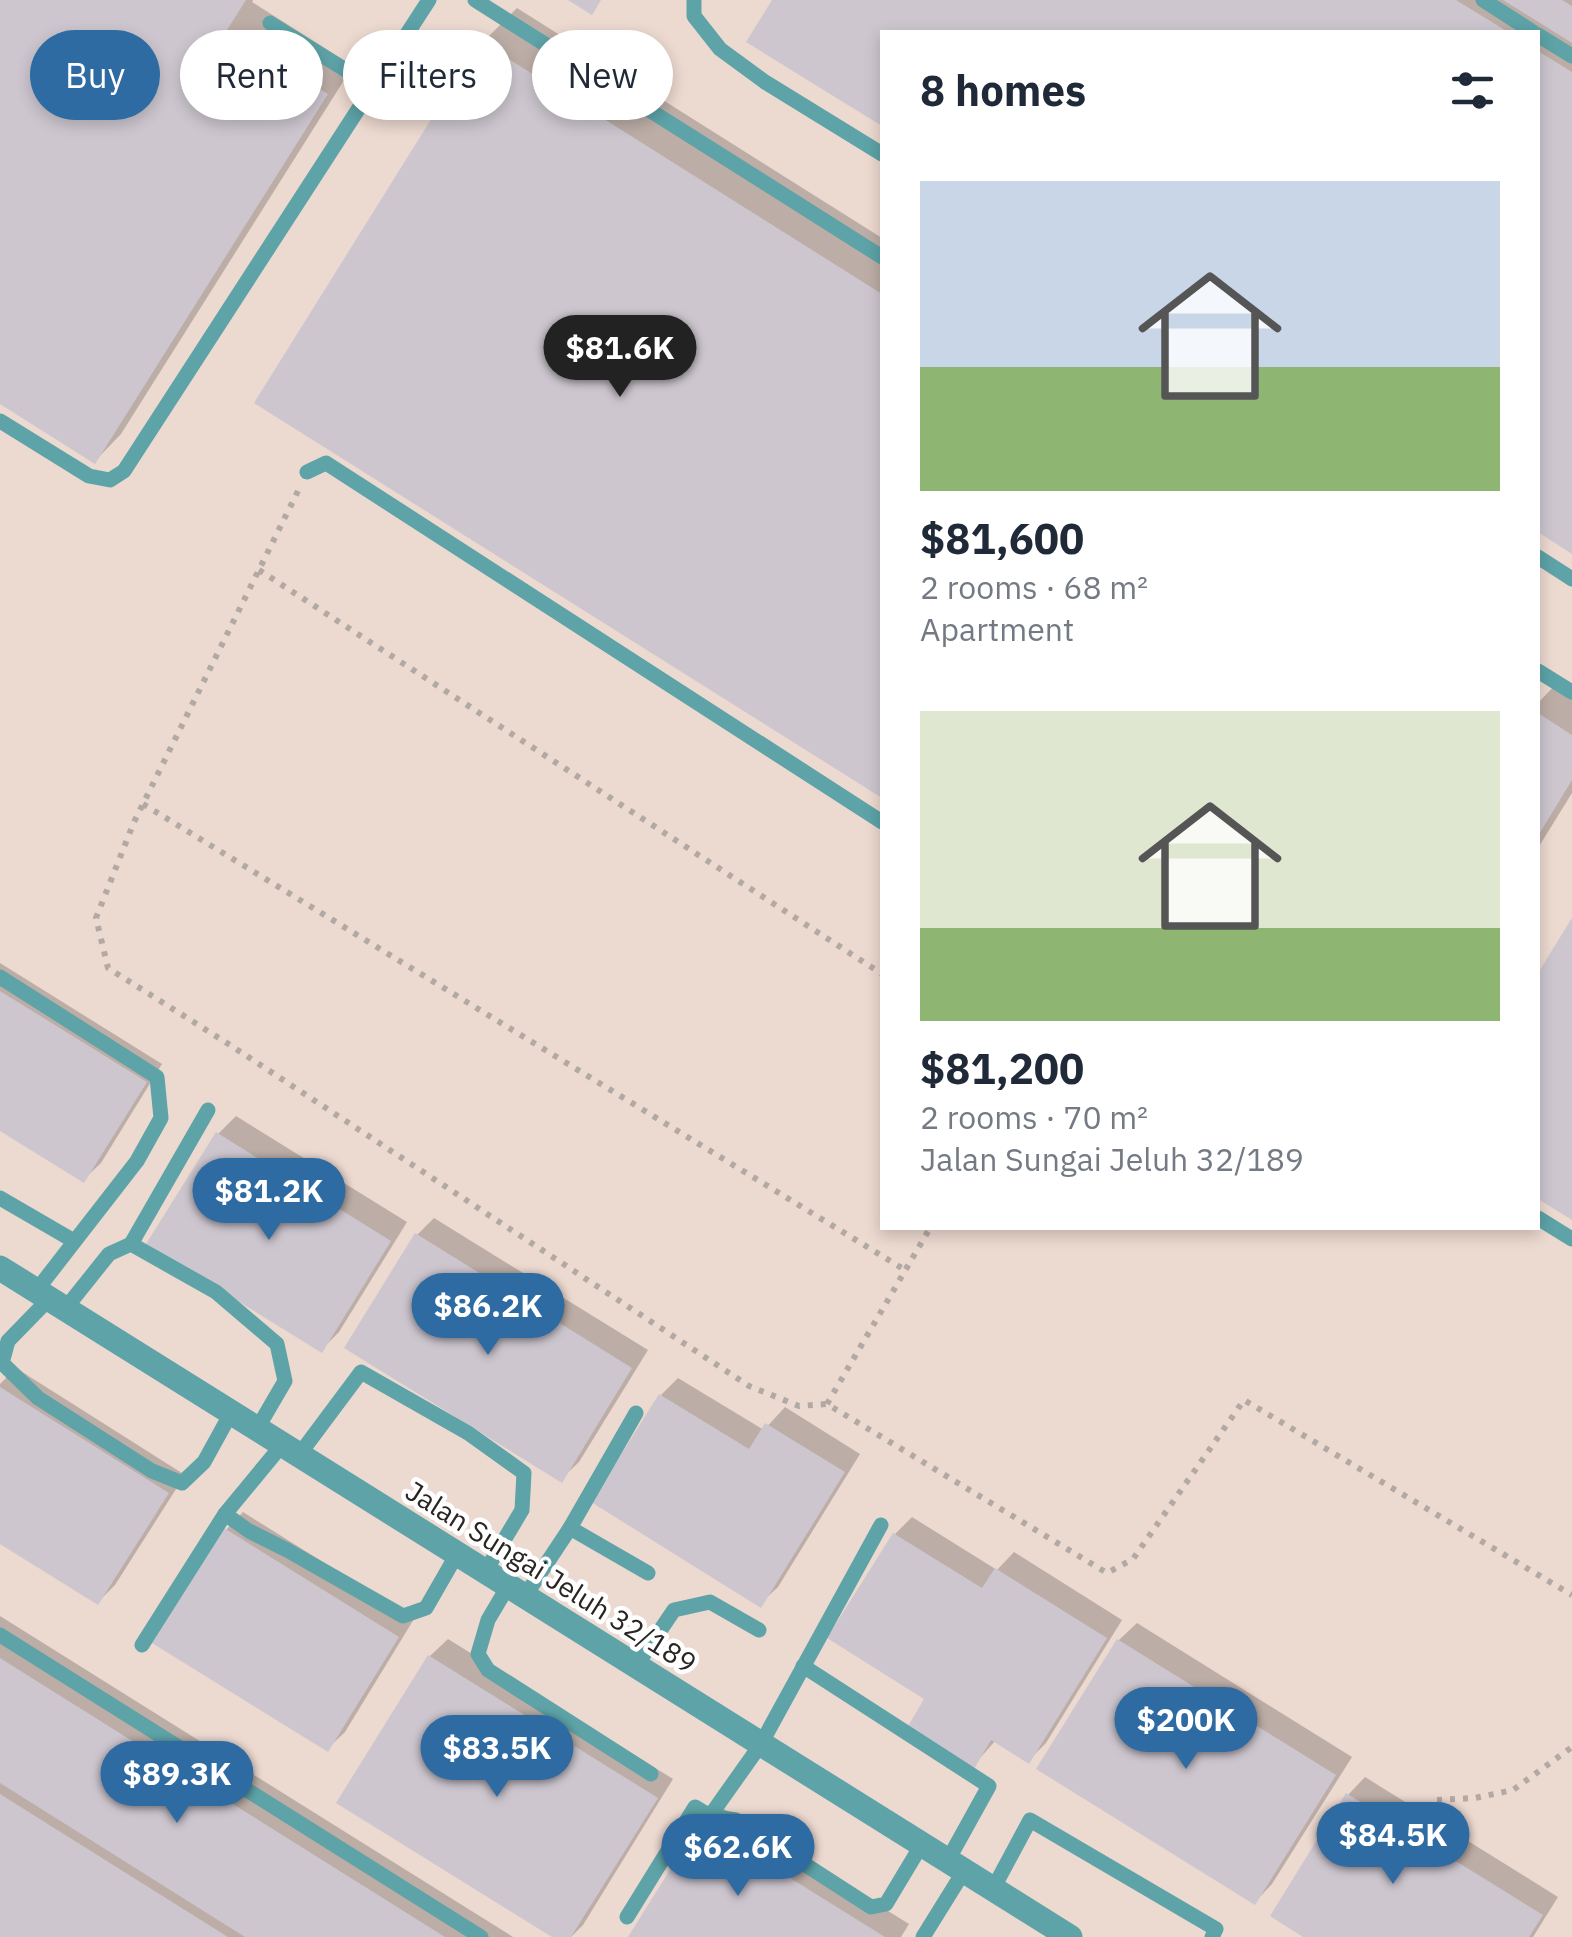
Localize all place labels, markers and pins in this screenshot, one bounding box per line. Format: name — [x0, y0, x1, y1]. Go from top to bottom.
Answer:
pin: $81.6K — [539, 315, 701, 400]
pin: $81.2K — [188, 1158, 350, 1243]
pin: $86.2K — [407, 1273, 569, 1358]
pin: $200K — [1116, 1687, 1256, 1772]
pin: $83.5K — [416, 1715, 578, 1800]
pin: $89.3K — [96, 1741, 258, 1826]
pin: $84.5K — [1312, 1802, 1474, 1887]
pin: $62.6K — [657, 1814, 819, 1899]

